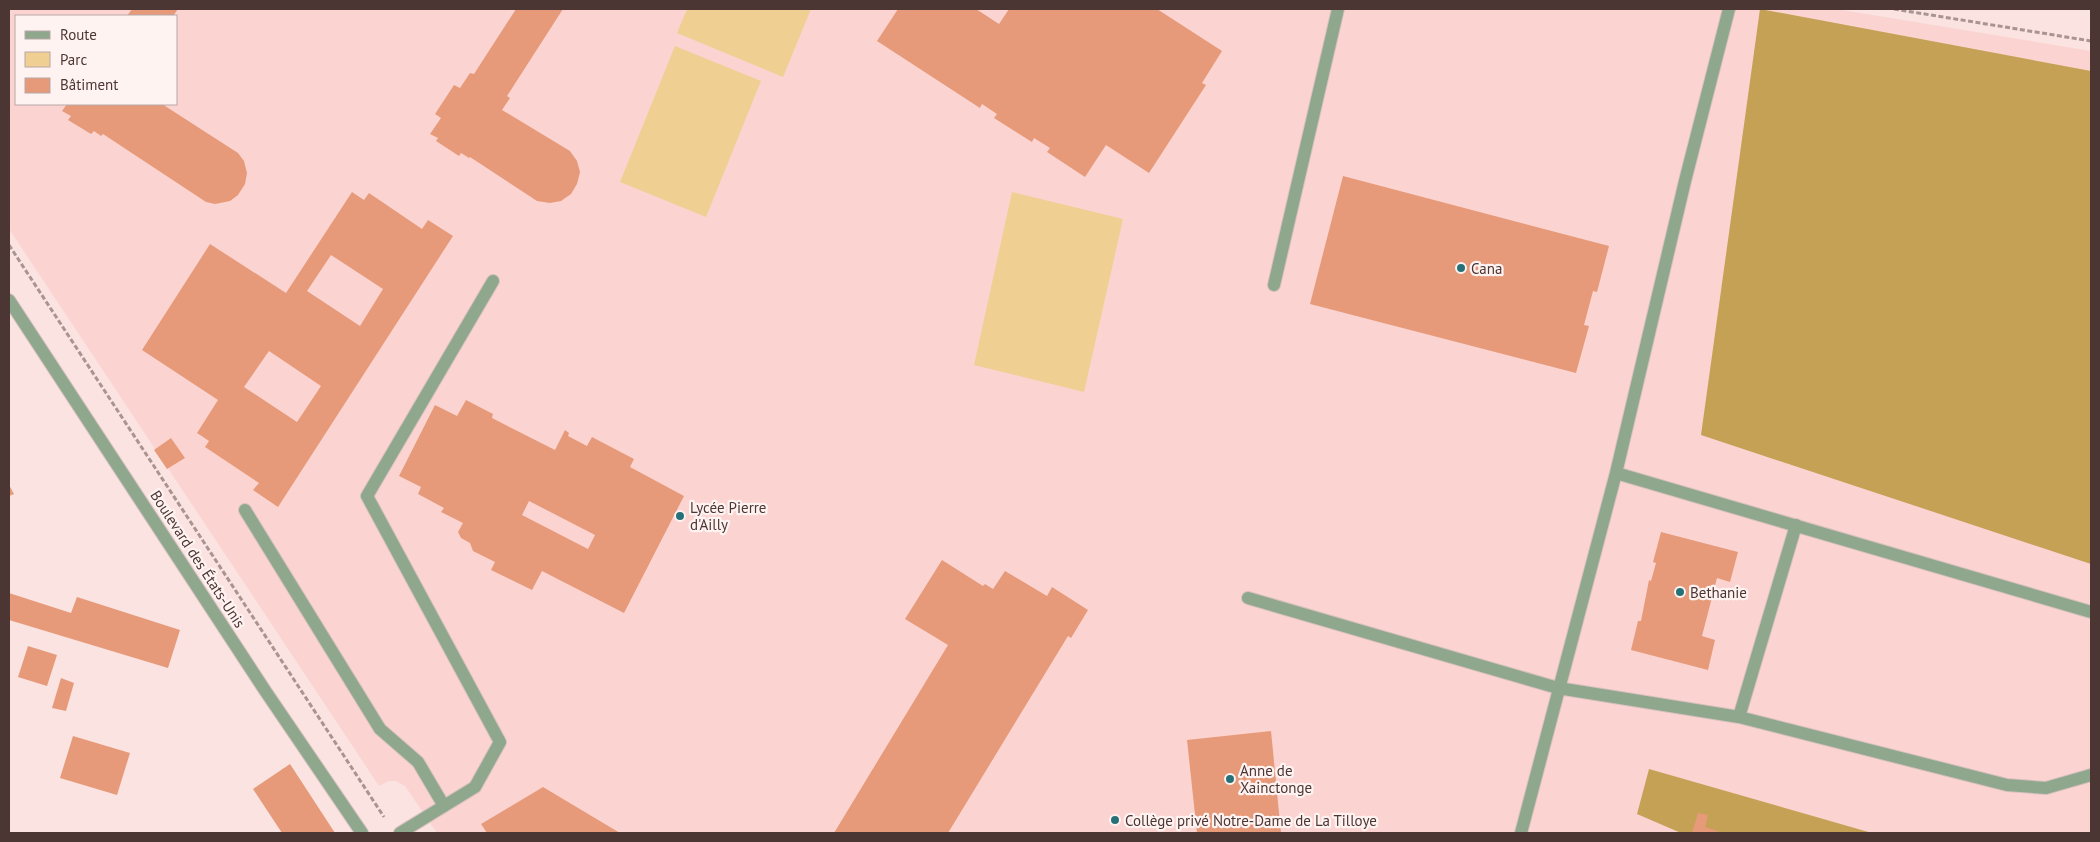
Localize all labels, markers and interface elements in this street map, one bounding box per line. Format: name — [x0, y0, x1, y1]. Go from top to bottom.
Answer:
legend — [15, 15, 178, 105]
text: Route — [60, 25, 97, 44]
text: Parc — [60, 50, 87, 69]
text: Bâtiment — [60, 75, 118, 94]
place label: Cana — [1471, 259, 1502, 278]
marker: Cana — [1455, 262, 1467, 274]
street label: Boulevard des États-Unis — [146, 487, 250, 631]
place label: Lycée Pierre d'Ailly — [690, 498, 766, 534]
marker: Lycée Pierre d'Ailly — [674, 510, 686, 522]
place label: Bethanie — [1690, 583, 1747, 602]
marker: Bethanie — [1674, 586, 1686, 598]
place label: Anne de Xainctonge — [1240, 761, 1312, 797]
marker: Anne de Xainctonge — [1224, 773, 1236, 785]
place label: Collège privé Notre-Dame de La Tilloye — [1125, 811, 1377, 830]
marker: Collège privé Notre-Dame de La Tilloye — [1109, 814, 1121, 826]

